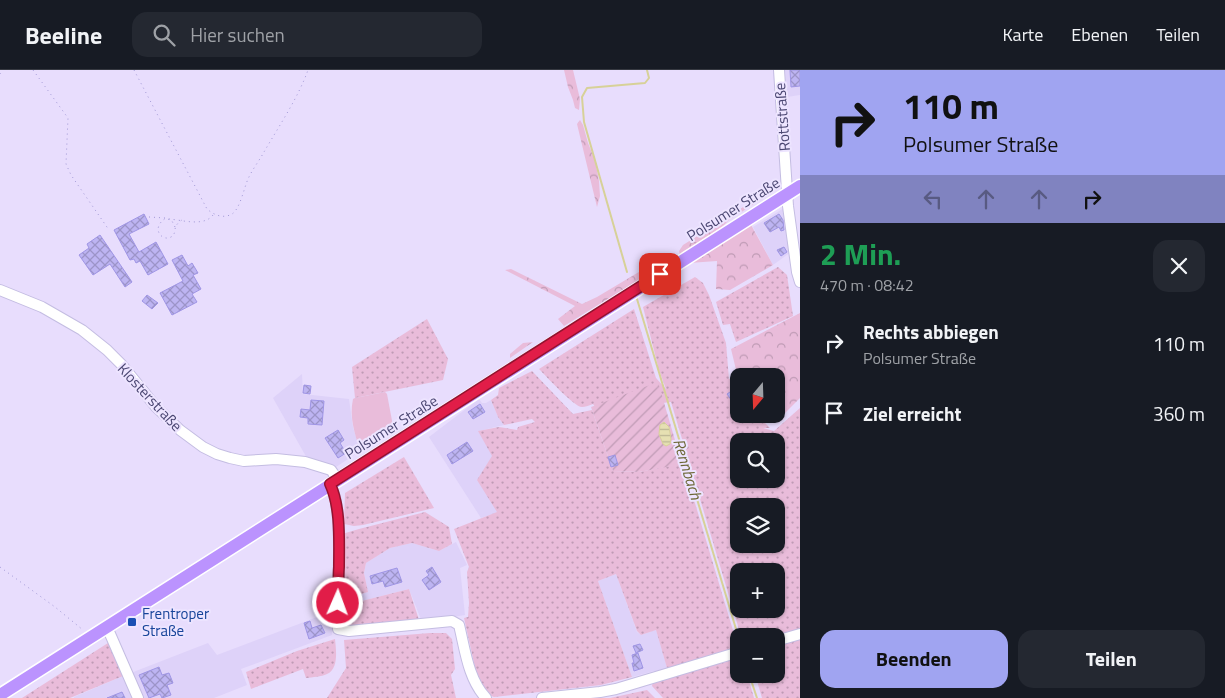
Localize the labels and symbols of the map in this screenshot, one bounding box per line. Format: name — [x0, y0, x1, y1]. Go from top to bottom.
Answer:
street label: Rottstraße — [768, 82, 796, 152]
street label: Polsumer Straße — [682, 171, 784, 247]
pin — [639, 253, 681, 295]
street label: Klosterstraße — [112, 358, 188, 436]
north arrow — [730, 368, 785, 422]
street label: Polsumer Straße — [340, 389, 442, 465]
water label: Rennbach — [667, 435, 709, 503]
position arrow — [311, 576, 363, 628]
place label: Frentroper Straße — [142, 602, 209, 642]
marker: Frentroper Straße — [126, 616, 138, 628]

